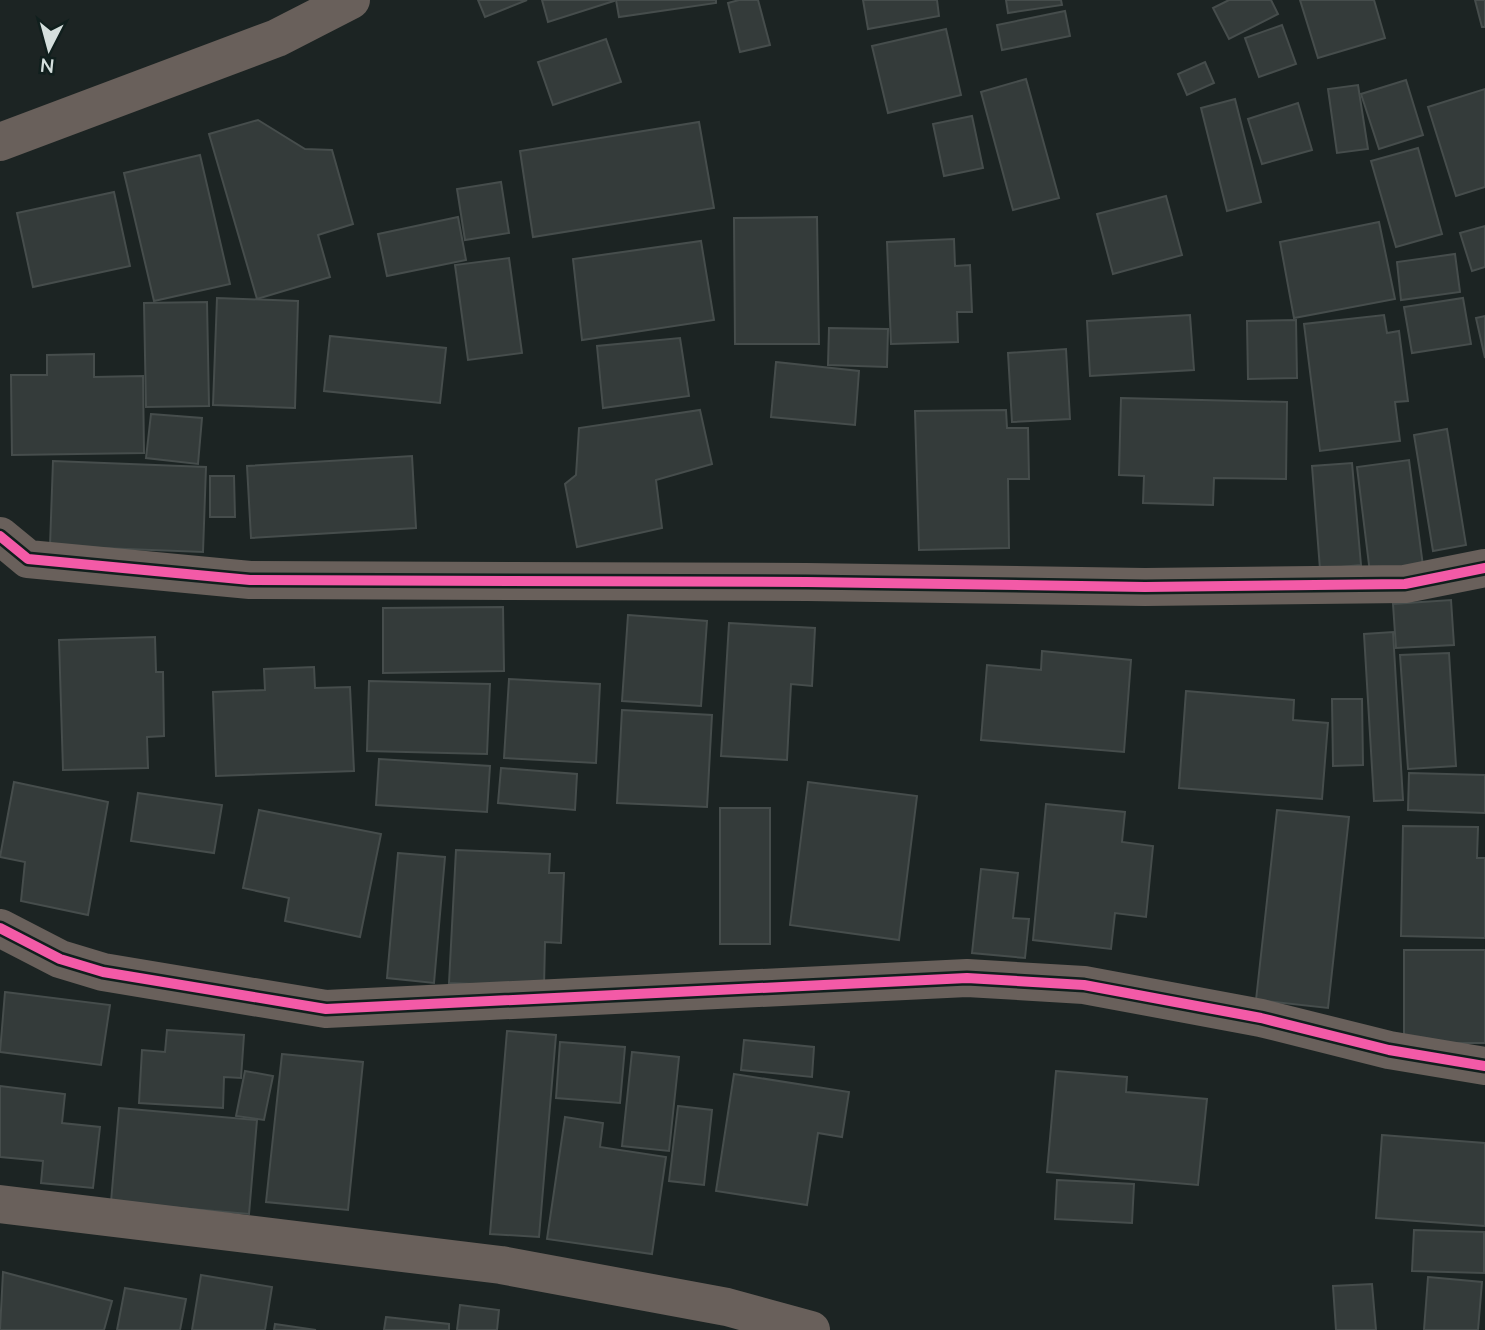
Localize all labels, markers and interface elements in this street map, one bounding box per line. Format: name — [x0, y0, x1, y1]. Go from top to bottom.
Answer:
north arrow — [14, 14, 84, 84]
text: N — [39, 51, 56, 79]

